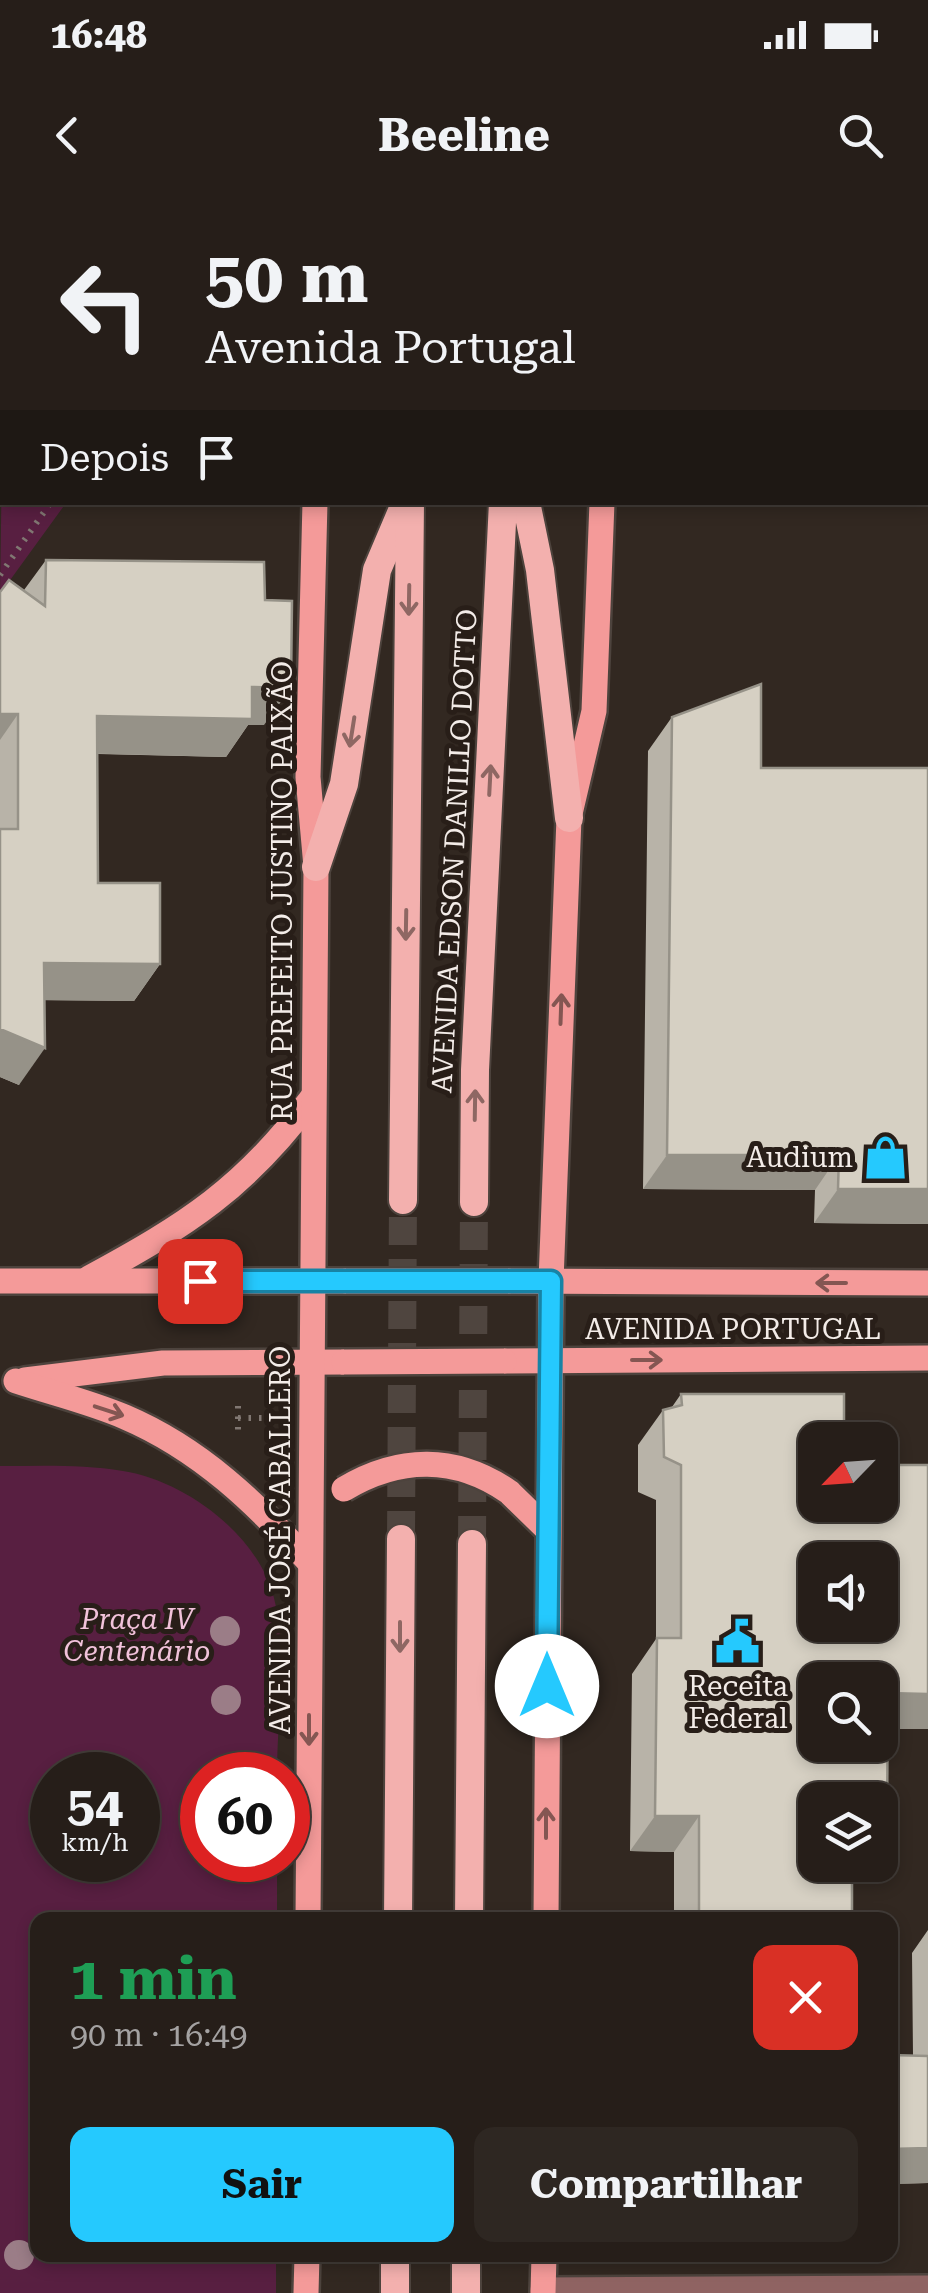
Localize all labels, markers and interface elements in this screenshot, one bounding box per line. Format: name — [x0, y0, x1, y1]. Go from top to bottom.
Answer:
text: 16:48 — [50, 13, 147, 57]
icon: back — [40, 108, 95, 163]
icon: search — [833, 108, 888, 163]
text: Beeline — [378, 109, 550, 162]
text: 50 m — [205, 237, 369, 319]
icon: left — [40, 240, 170, 370]
text: Avenida Portugal — [205, 321, 576, 374]
icon: arrive — [189, 430, 244, 485]
text: Depois — [40, 436, 169, 480]
one-way arrow — [400, 582, 418, 615]
street label: AVENIDA EDSON DANILLO DOTTO — [425, 608, 484, 1094]
street label: RUA PREFEITO JUSTINO PAIXÃO — [265, 661, 299, 1121]
one-way arrow — [342, 715, 360, 748]
one-way arrow — [480, 765, 499, 797]
one-way arrow — [396, 908, 416, 940]
one-way arrow — [552, 993, 571, 1025]
one-way arrow — [466, 1089, 484, 1122]
shop icon: Audium — [862, 1133, 910, 1181]
place label: Audium — [746, 1141, 853, 1174]
pin — [158, 1239, 243, 1324]
icon: arrive — [173, 1254, 228, 1309]
one-way arrow — [815, 1274, 848, 1292]
street label: AVENIDA PORTUGAL — [585, 1313, 881, 1346]
street label: AVENIDA JOSÉ CABALLERO — [263, 1346, 297, 1734]
one-way arrow — [630, 1350, 663, 1370]
one-way arrow — [92, 1404, 124, 1422]
north arrow — [798, 1422, 898, 1522]
map controls — [798, 1422, 898, 1882]
button: sound — [798, 1542, 898, 1642]
park label: Praça IV Centenário — [64, 1603, 210, 1668]
public building icon: Receita Federal — [714, 1617, 762, 1665]
one-way arrow — [390, 1620, 410, 1652]
position arrow — [495, 1634, 599, 1738]
button: search — [798, 1662, 898, 1762]
place label: Receita Federal — [688, 1670, 788, 1735]
one-way arrow — [300, 1714, 318, 1746]
speed limit sign: 60 — [180, 1752, 310, 1882]
text: 54 — [67, 1776, 123, 1834]
button: layers — [798, 1782, 898, 1882]
one-way arrow — [536, 1807, 556, 1840]
text: km/h — [62, 1828, 128, 1857]
text: 1 min — [70, 1943, 237, 2014]
button: close — [753, 1945, 858, 2050]
text: 90 m · 16:49 — [70, 2016, 247, 2054]
button: Sair — [70, 2127, 454, 2242]
button: Compartilhar — [474, 2127, 858, 2242]

